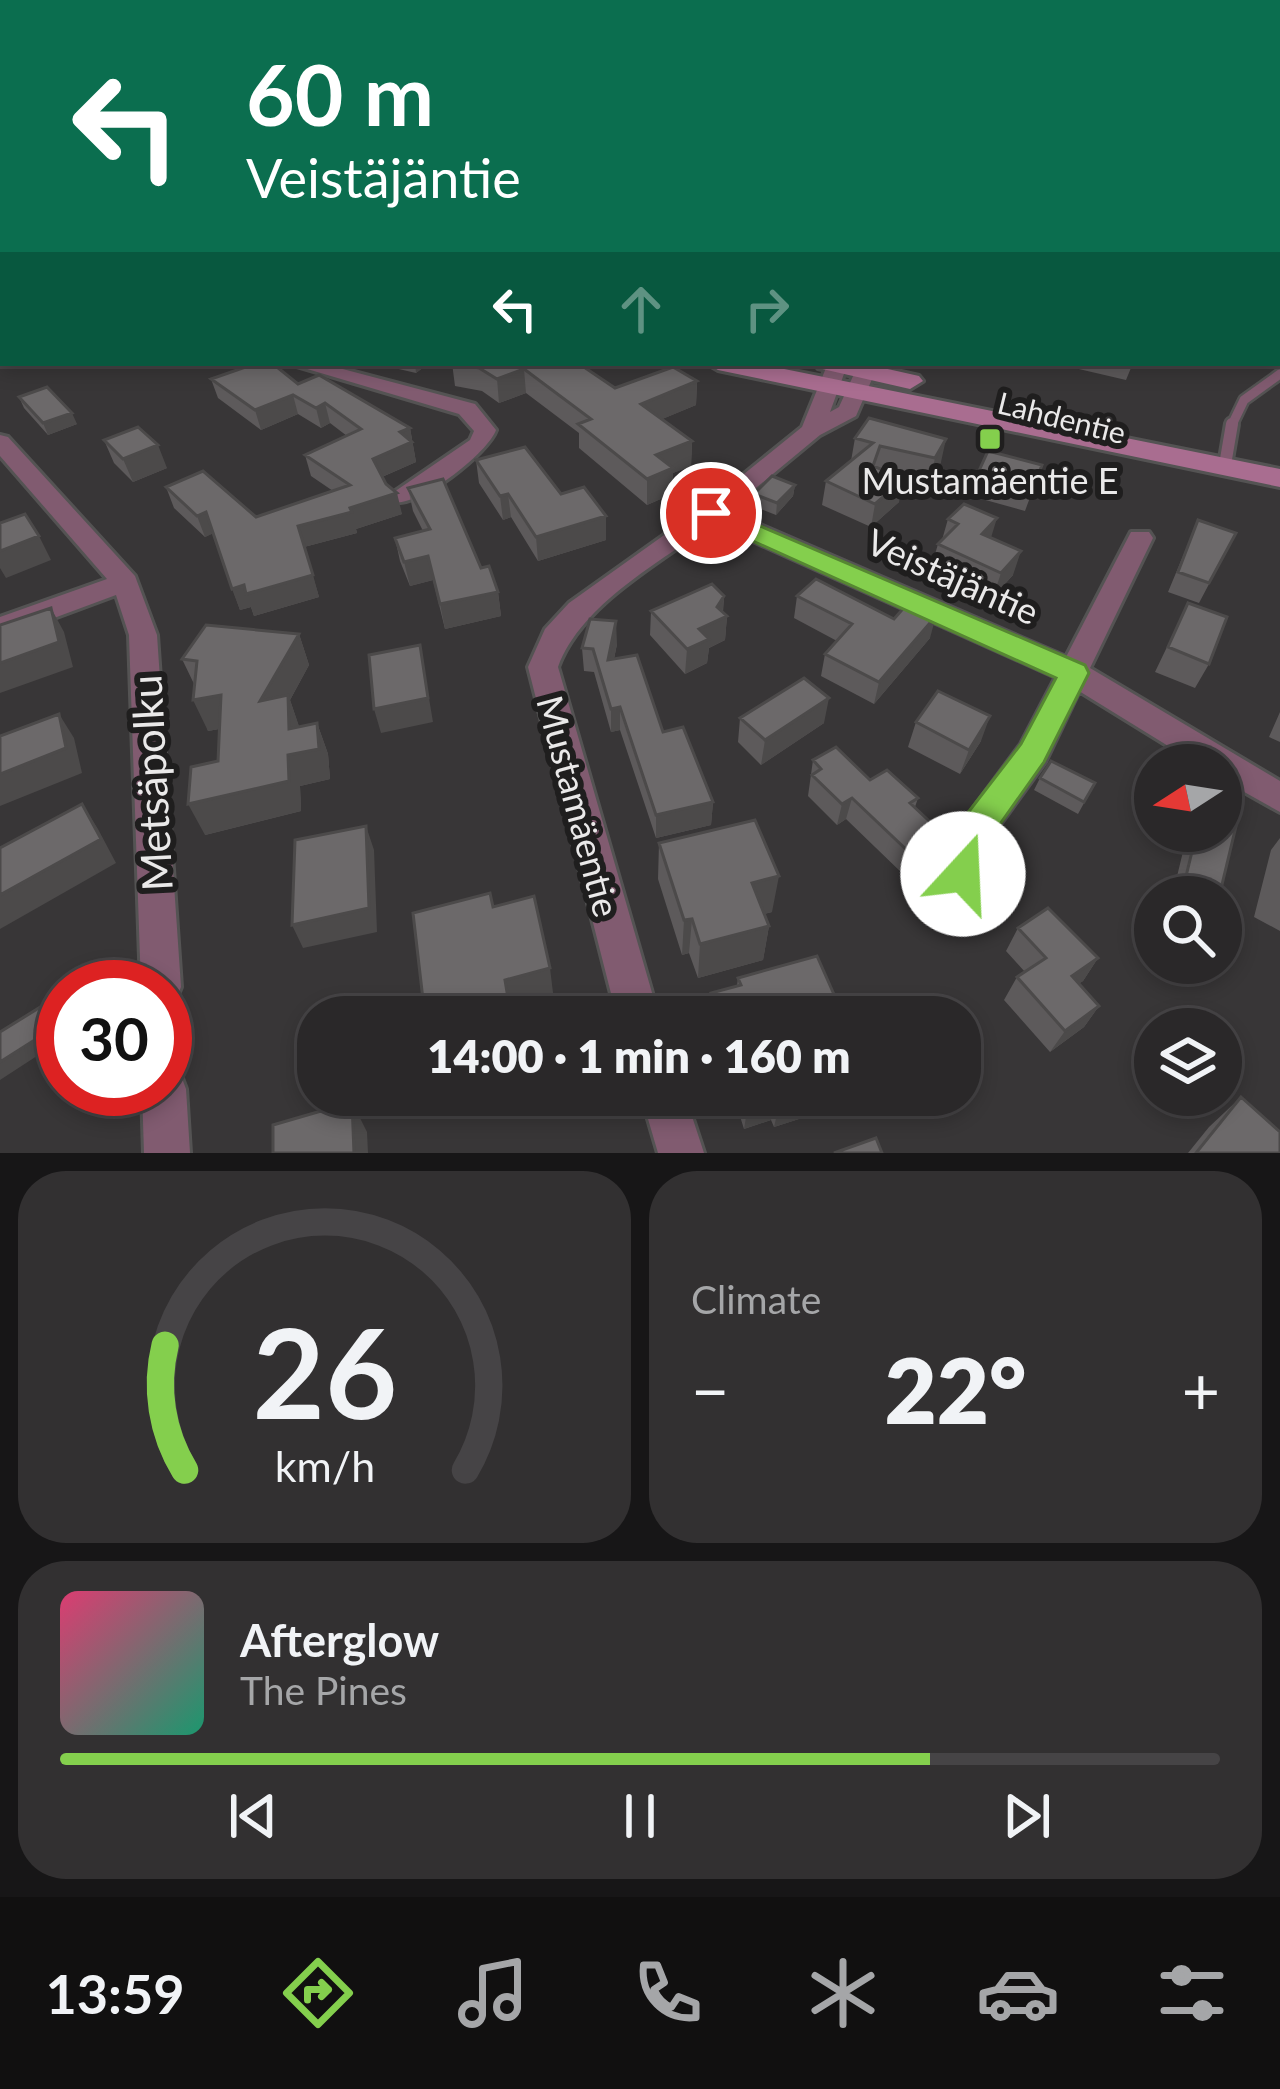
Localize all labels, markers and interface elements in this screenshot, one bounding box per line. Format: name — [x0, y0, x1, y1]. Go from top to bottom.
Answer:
text: 60 m — [246, 43, 434, 144]
icon: left — [48, 48, 204, 204]
text: Veistäjäntie — [246, 145, 521, 210]
icon: left — [482, 276, 548, 342]
icon: ahead — [608, 276, 674, 342]
icon: right — [734, 276, 800, 342]
street label: Lahdentie — [994, 384, 1130, 450]
marker: Mustamäentie E — [977, 426, 1003, 452]
place label: Mustamäentie E — [861, 458, 1119, 502]
pin — [660, 462, 762, 564]
icon: arrive — [678, 480, 744, 546]
street label: Veistäjäntie — [860, 519, 1046, 633]
street label: Metsäpolku — [120, 674, 182, 892]
street label: Mustamäentie — [528, 691, 630, 921]
north arrow — [1134, 744, 1242, 852]
map controls — [1134, 744, 1242, 1116]
position arrow — [900, 811, 1026, 937]
button: search — [1134, 876, 1242, 984]
speed limit sign: 30 — [36, 960, 192, 1116]
button: layers — [1134, 1008, 1242, 1116]
text: 14:00 · 1 min · 160 m — [427, 1029, 851, 1083]
text: Climate — [691, 1276, 821, 1322]
text: 26 — [252, 1296, 397, 1446]
text: 22° — [885, 1335, 1026, 1443]
text: − — [691, 1350, 729, 1429]
text: + — [1182, 1350, 1220, 1429]
text: km/h — [274, 1440, 375, 1491]
text: Afterglow — [240, 1613, 439, 1667]
text: The Pines — [240, 1667, 407, 1713]
icon: previous — [220, 1783, 286, 1849]
icon: pause — [607, 1783, 673, 1849]
icon: next — [994, 1783, 1060, 1849]
icon: directions — [276, 1951, 360, 2035]
icon: music — [451, 1951, 535, 2035]
icon: phone — [626, 1951, 710, 2035]
icon: climate — [801, 1951, 885, 2035]
icon: car — [976, 1951, 1060, 2035]
icon: filters — [1150, 1951, 1234, 2035]
text: 13:59 — [45, 1961, 185, 2026]

